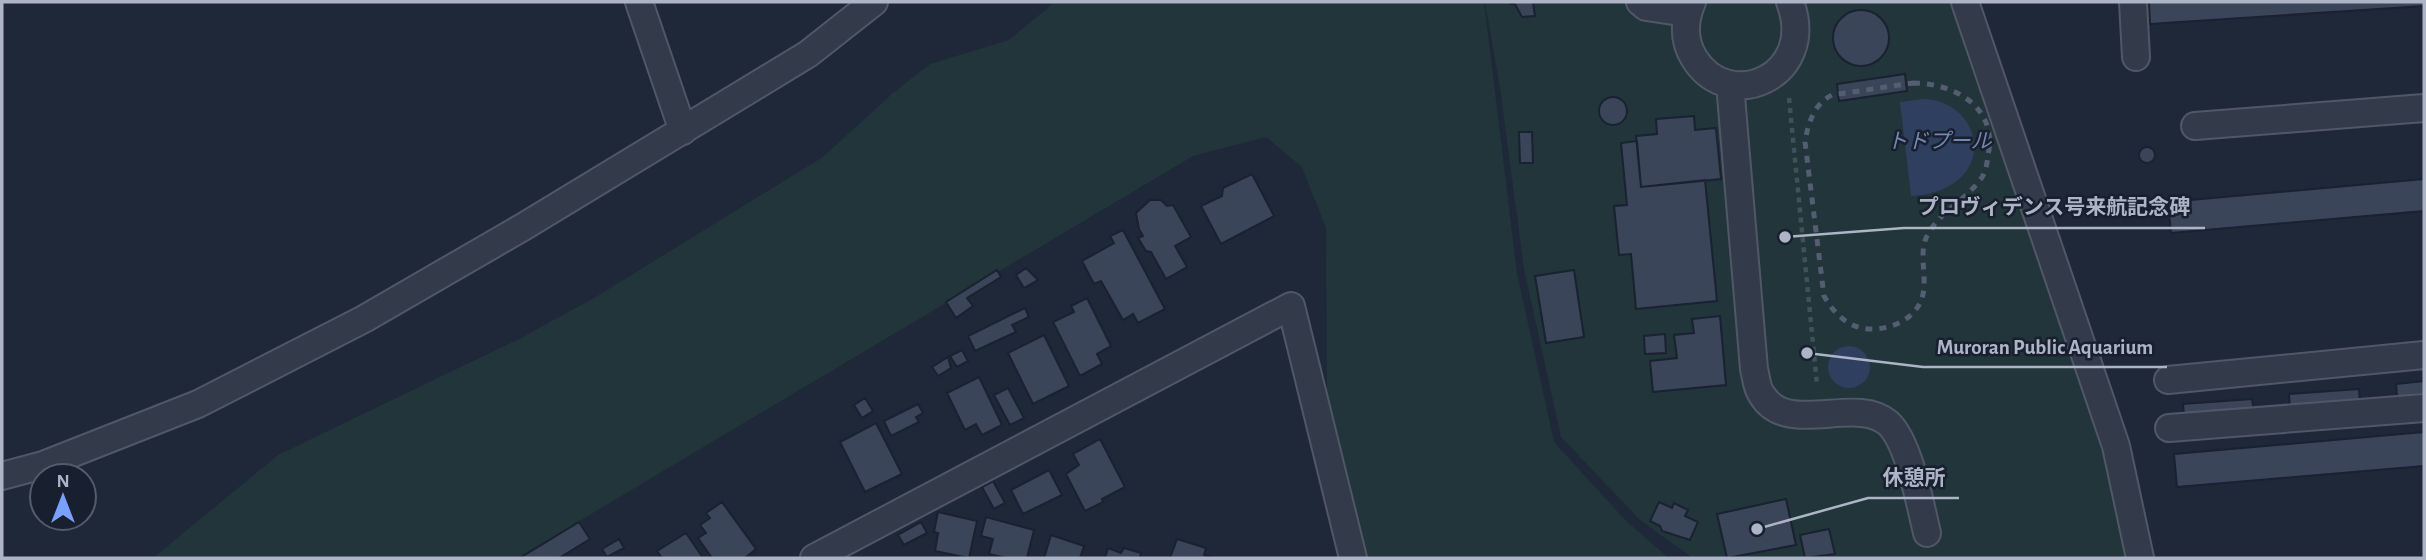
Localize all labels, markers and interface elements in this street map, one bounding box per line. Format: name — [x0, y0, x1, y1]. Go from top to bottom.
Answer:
water label: トドプール — [1887, 130, 1992, 152]
callout: プロヴィデンス号来航記念碑 — [1904, 186, 2205, 228]
text: プロヴィデンス号来航記念碑 — [1918, 195, 2190, 218]
callout: Muroran Public Aquarium — [1923, 325, 2167, 367]
text: Muroran Public Aquarium — [1937, 337, 2153, 358]
callout: 休憩所 — [1868, 456, 1959, 498]
north arrow — [28, 462, 98, 532]
text: 休憩所 — [1883, 466, 1946, 489]
text: N — [56, 472, 70, 491]

